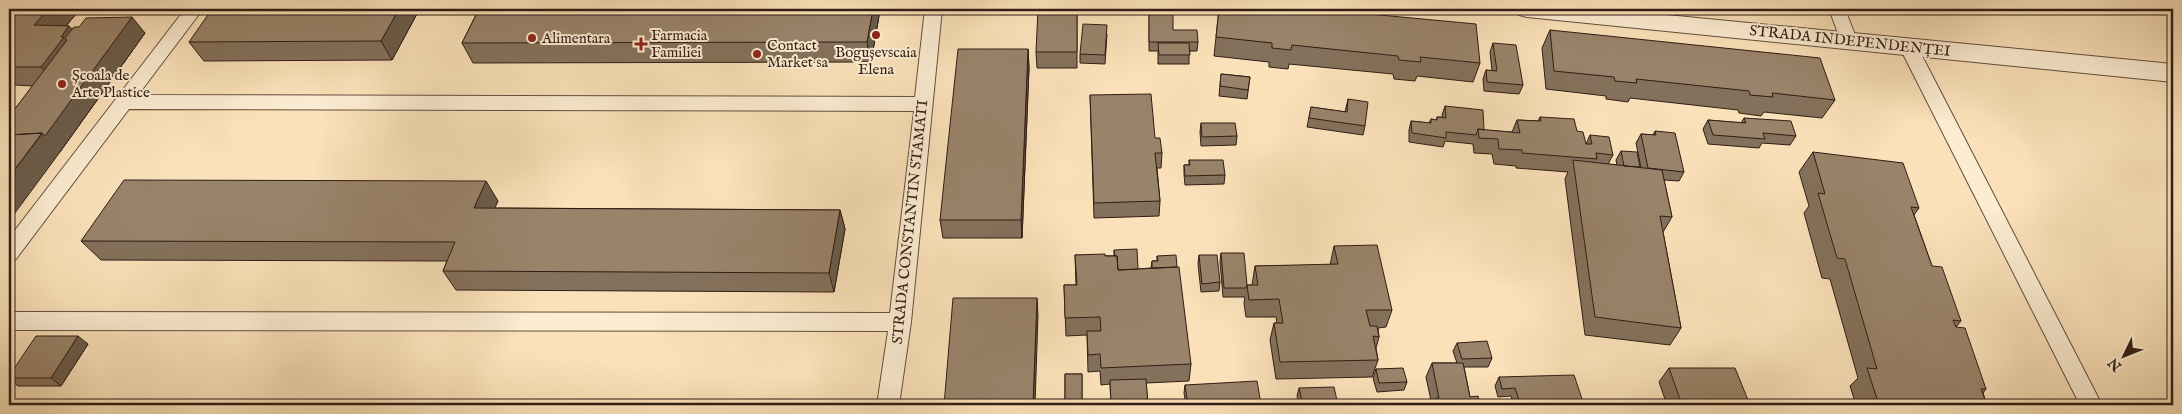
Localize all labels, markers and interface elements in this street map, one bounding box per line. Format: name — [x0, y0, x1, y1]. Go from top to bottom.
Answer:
street label: STRADA INDEPENDENȚEI — [1749, 21, 1952, 61]
place label: Farmacia Familiei — [651, 26, 708, 62]
place label: Alimentara — [541, 29, 611, 48]
marker: Bogușevscaia Elena — [870, 29, 882, 41]
marker: Alimentara — [526, 32, 538, 44]
place label: Contact Market sa — [767, 36, 829, 72]
marker: Farmacia Familiei — [635, 38, 647, 50]
place label: Bogușevscaia Elena — [835, 43, 917, 79]
marker: Contact Market sa — [751, 48, 763, 60]
place label: Școala de Arte Plastice — [71, 66, 150, 102]
marker: Școala de Arte Plastice — [56, 78, 68, 90]
street label: STRADA CONSTANTIN STAMATI — [888, 98, 932, 345]
north arrow — [2100, 332, 2150, 382]
text: N — [2105, 354, 2127, 375]

